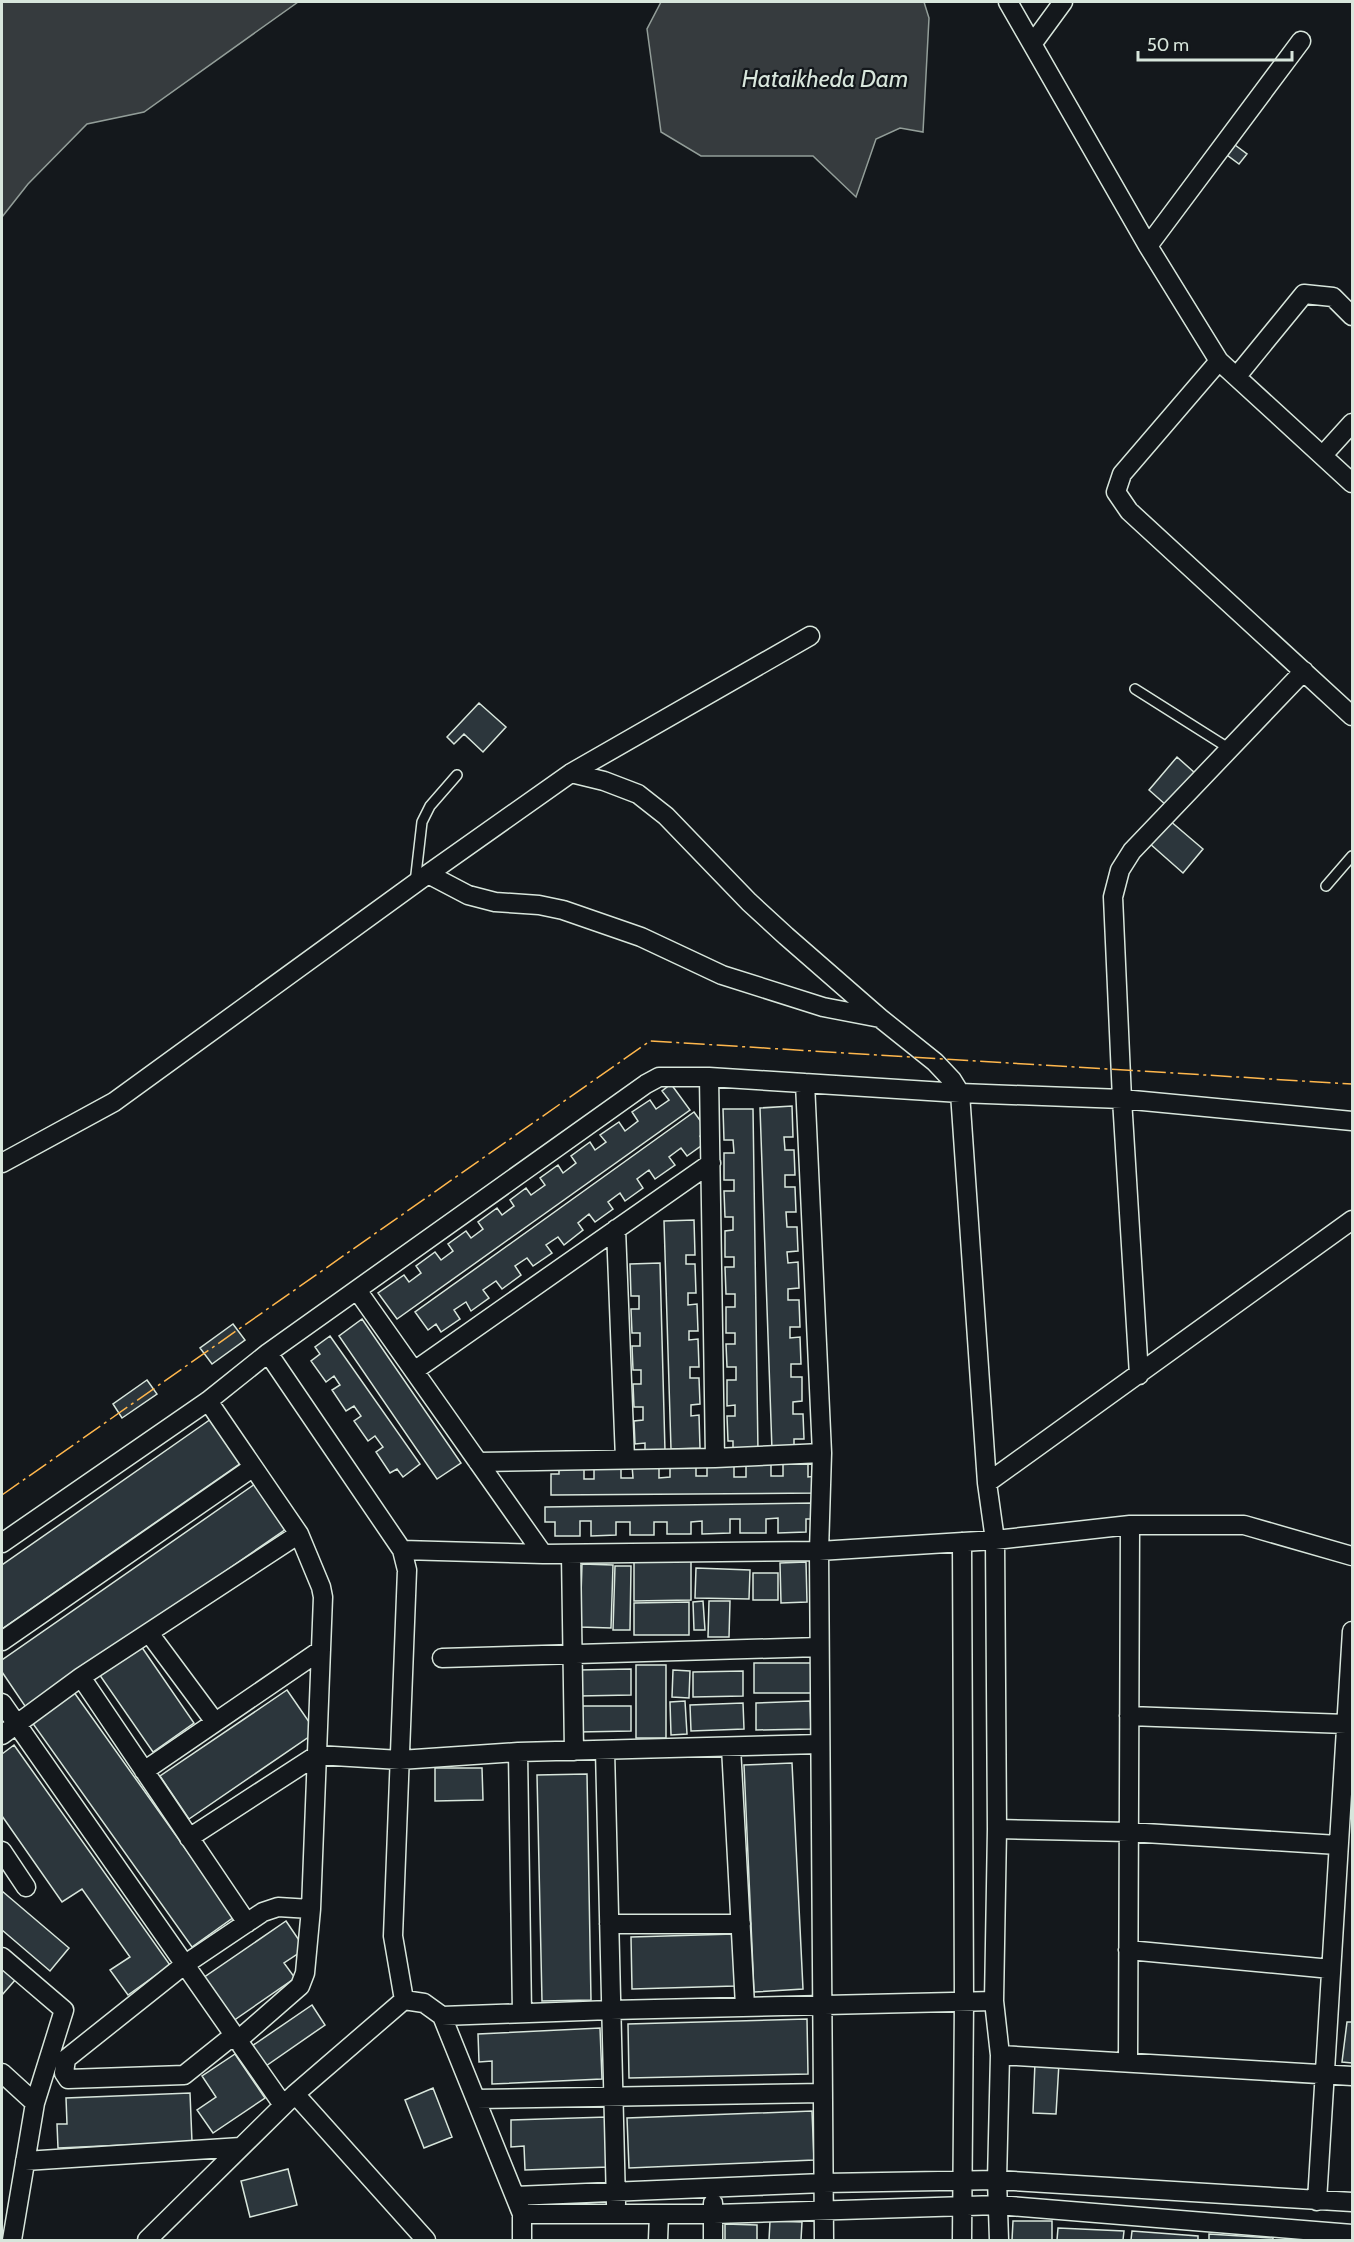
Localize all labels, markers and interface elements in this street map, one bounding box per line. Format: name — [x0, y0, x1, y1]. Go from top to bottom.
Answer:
scale bar — [1138, 24, 1292, 62]
text: 50 m — [1147, 34, 1189, 56]
water label: Hataikheda Dam — [742, 64, 908, 93]

